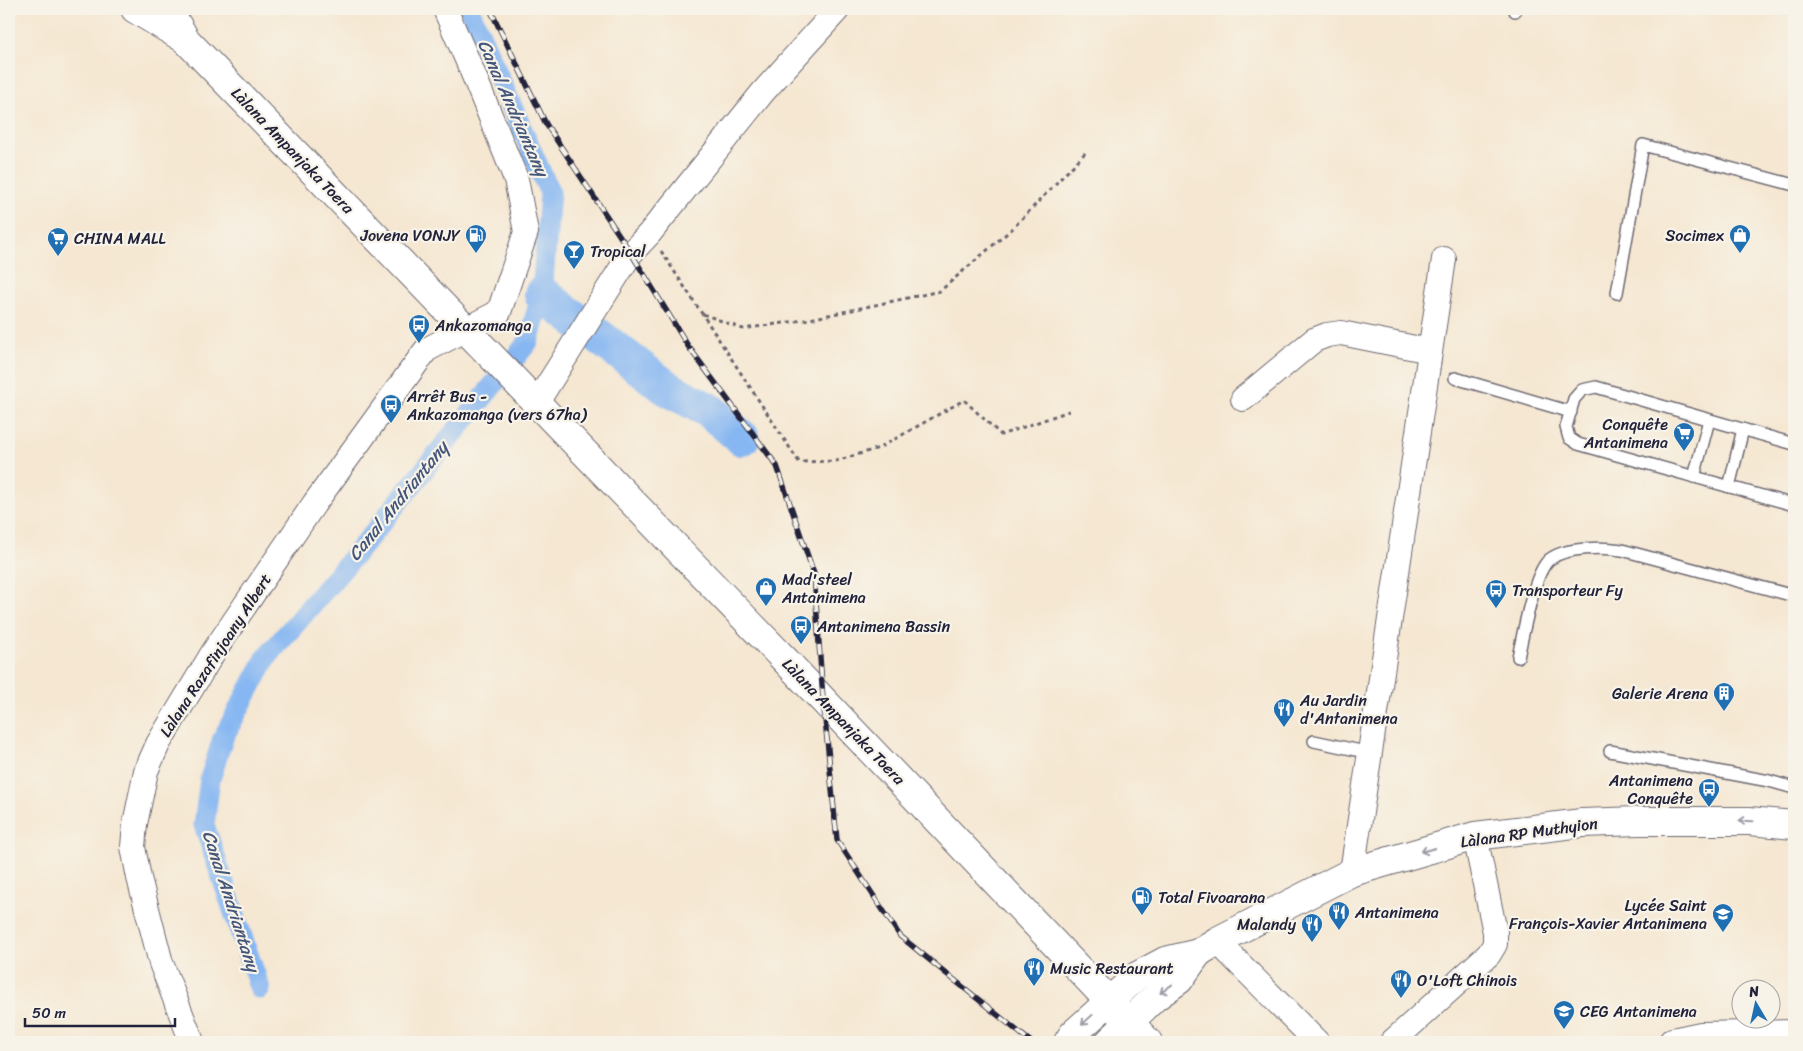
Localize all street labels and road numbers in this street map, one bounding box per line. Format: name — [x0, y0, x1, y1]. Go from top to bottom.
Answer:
street label: Làlana Ampanjaka Toera — [224, 80, 362, 222]
street label: Làlana Razafinjoany Albert — [151, 567, 279, 743]
street label: Làlana Ampanjaka Toera — [775, 651, 913, 793]
street label: Làlana RP Muthyion — [1459, 808, 1600, 856]

